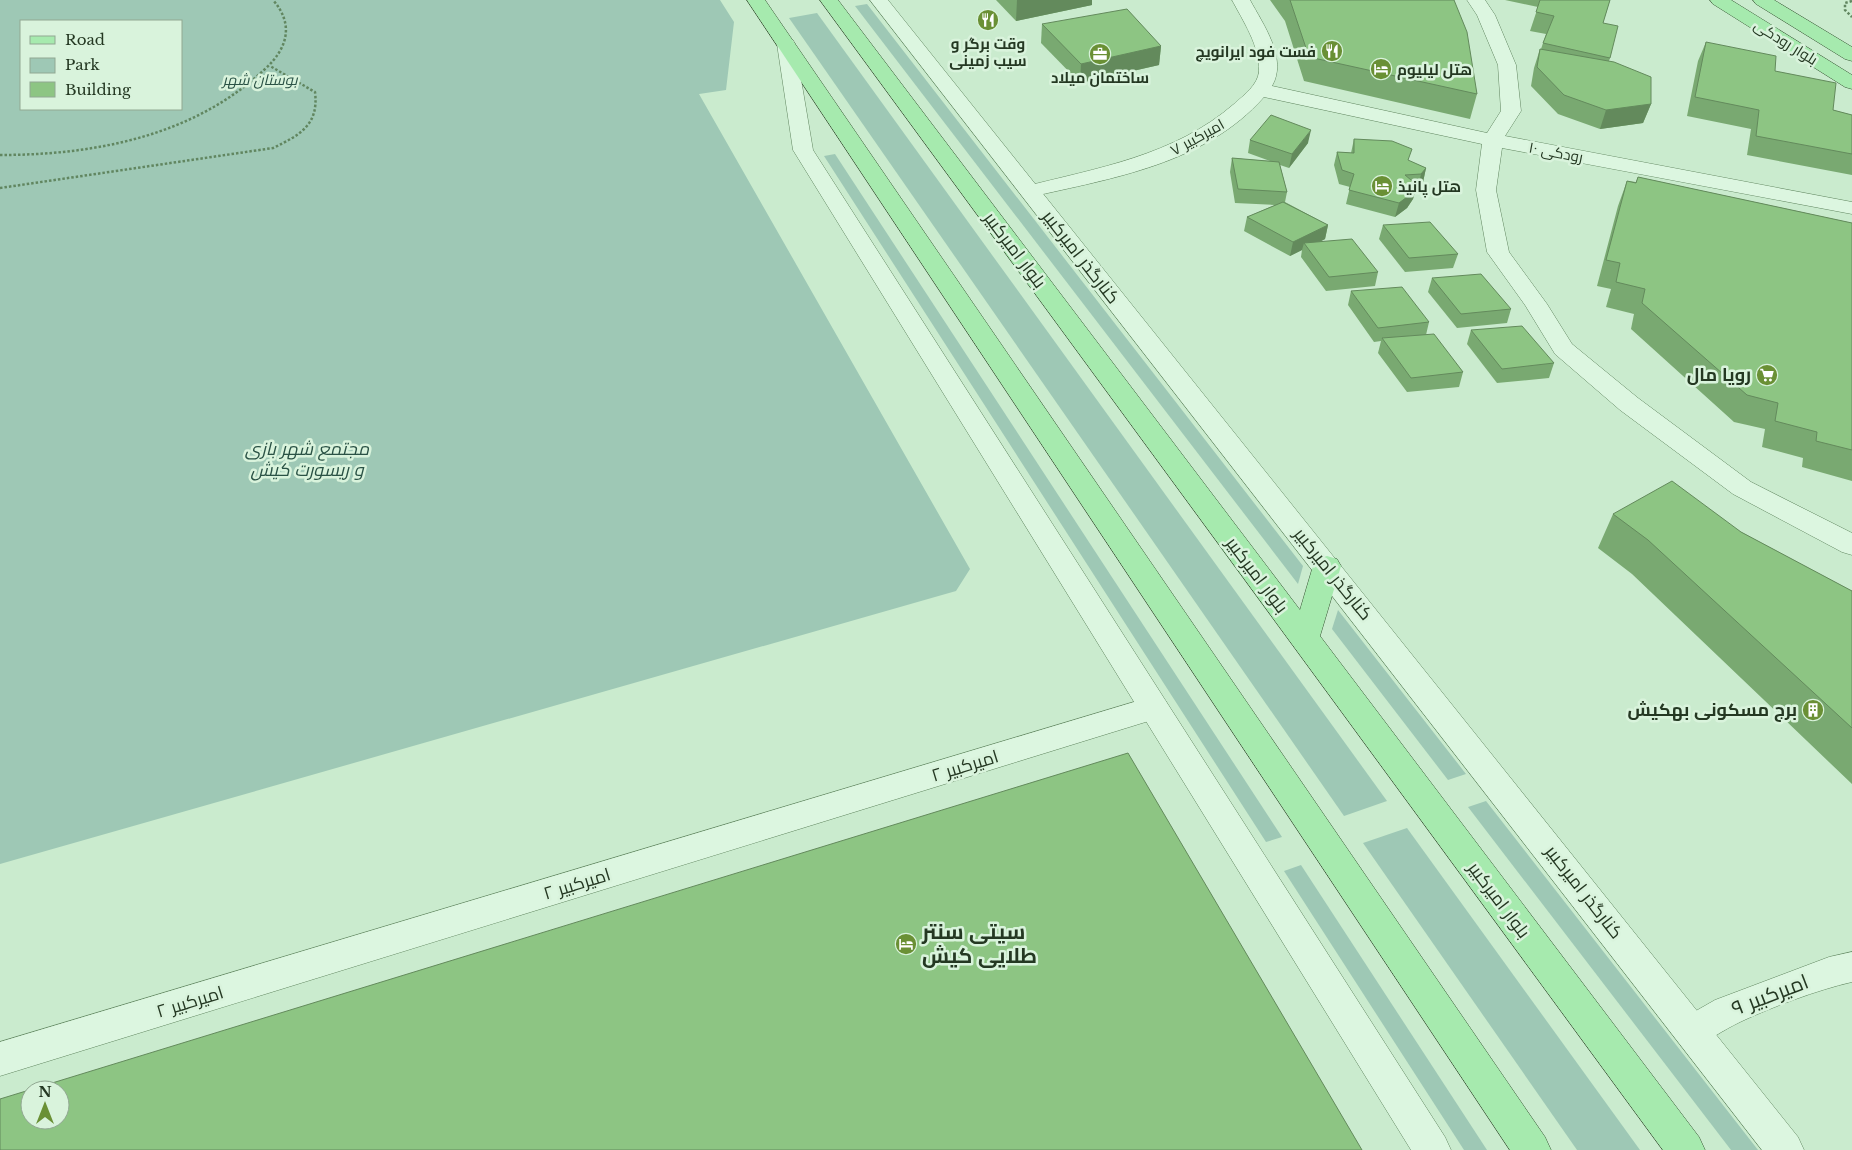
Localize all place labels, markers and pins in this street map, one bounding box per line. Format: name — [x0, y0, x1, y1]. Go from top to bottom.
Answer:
restaurant icon: وقت برگر و سیب‌ زمینی — [976, 8, 1000, 32]
place label: وقت برگر و سیب‌ زمینی — [949, 34, 1027, 70]
restaurant icon: فست فود ایرانویچ — [1320, 39, 1344, 63]
office icon: ساختمان میلاد — [1088, 42, 1112, 66]
place label: فست فود ایرانویچ — [1195, 42, 1316, 62]
hotel icon: هتل لیلیوم — [1369, 57, 1393, 81]
place label: هتل لیلیوم — [1397, 60, 1472, 80]
place label: ساختمان میلاد — [1051, 68, 1149, 87]
hotel icon: هتل پانیذ — [1370, 174, 1394, 198]
place label: هتل پانیذ — [1398, 177, 1461, 198]
supermarket icon: رویا مال — [1755, 363, 1779, 387]
place label: رویا مال — [1687, 364, 1751, 386]
building icon: برج مسکونی بهکیش — [1801, 698, 1825, 722]
place label: برج مسکونی بهکیش — [1627, 699, 1797, 722]
place label: سیتی سنتر طلایی کیش — [921, 919, 1037, 969]
hotel icon: سیتی سنتر طلایی کیش — [894, 932, 918, 956]

